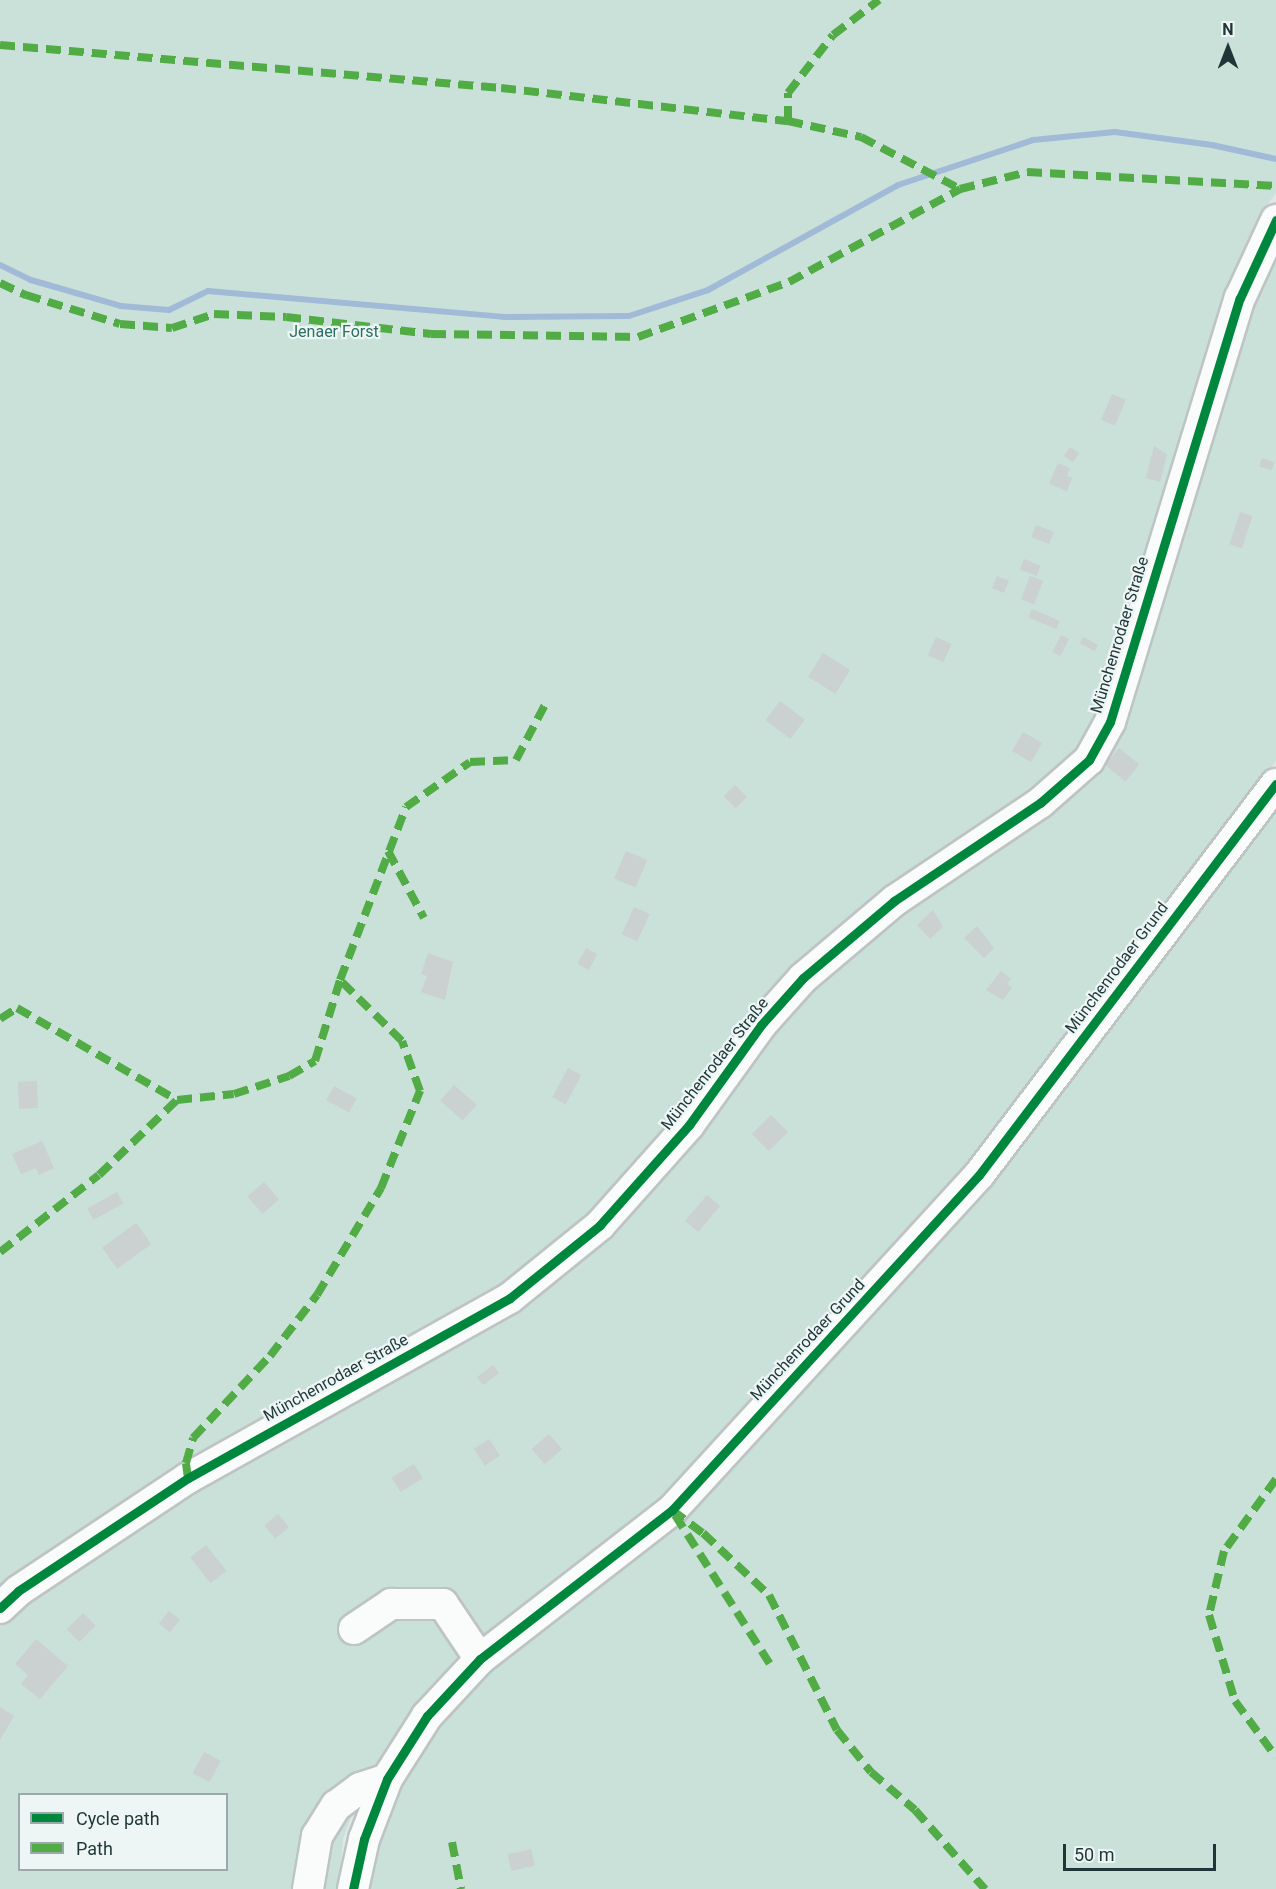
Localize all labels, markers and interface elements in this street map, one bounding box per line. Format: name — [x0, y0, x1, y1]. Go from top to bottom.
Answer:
north arrow — [1198, 18, 1258, 78]
text: N — [1222, 20, 1234, 39]
park label: Jenaer Forst — [289, 322, 379, 342]
street label: Münchenrodaer Straße — [1087, 554, 1153, 716]
street label: Münchenrodaer Grund — [1061, 899, 1173, 1037]
street label: Münchenrodaer Straße — [657, 994, 773, 1134]
street label: Münchenrodaer Grund — [747, 1275, 869, 1405]
street label: Münchenrodaer Straße — [260, 1330, 412, 1426]
legend — [18, 1793, 228, 1871]
text: Cycle path — [76, 1808, 160, 1829]
scale bar — [1066, 1832, 1219, 1870]
text: Path — [76, 1838, 113, 1859]
text: 50 m — [1074, 1844, 1114, 1865]

